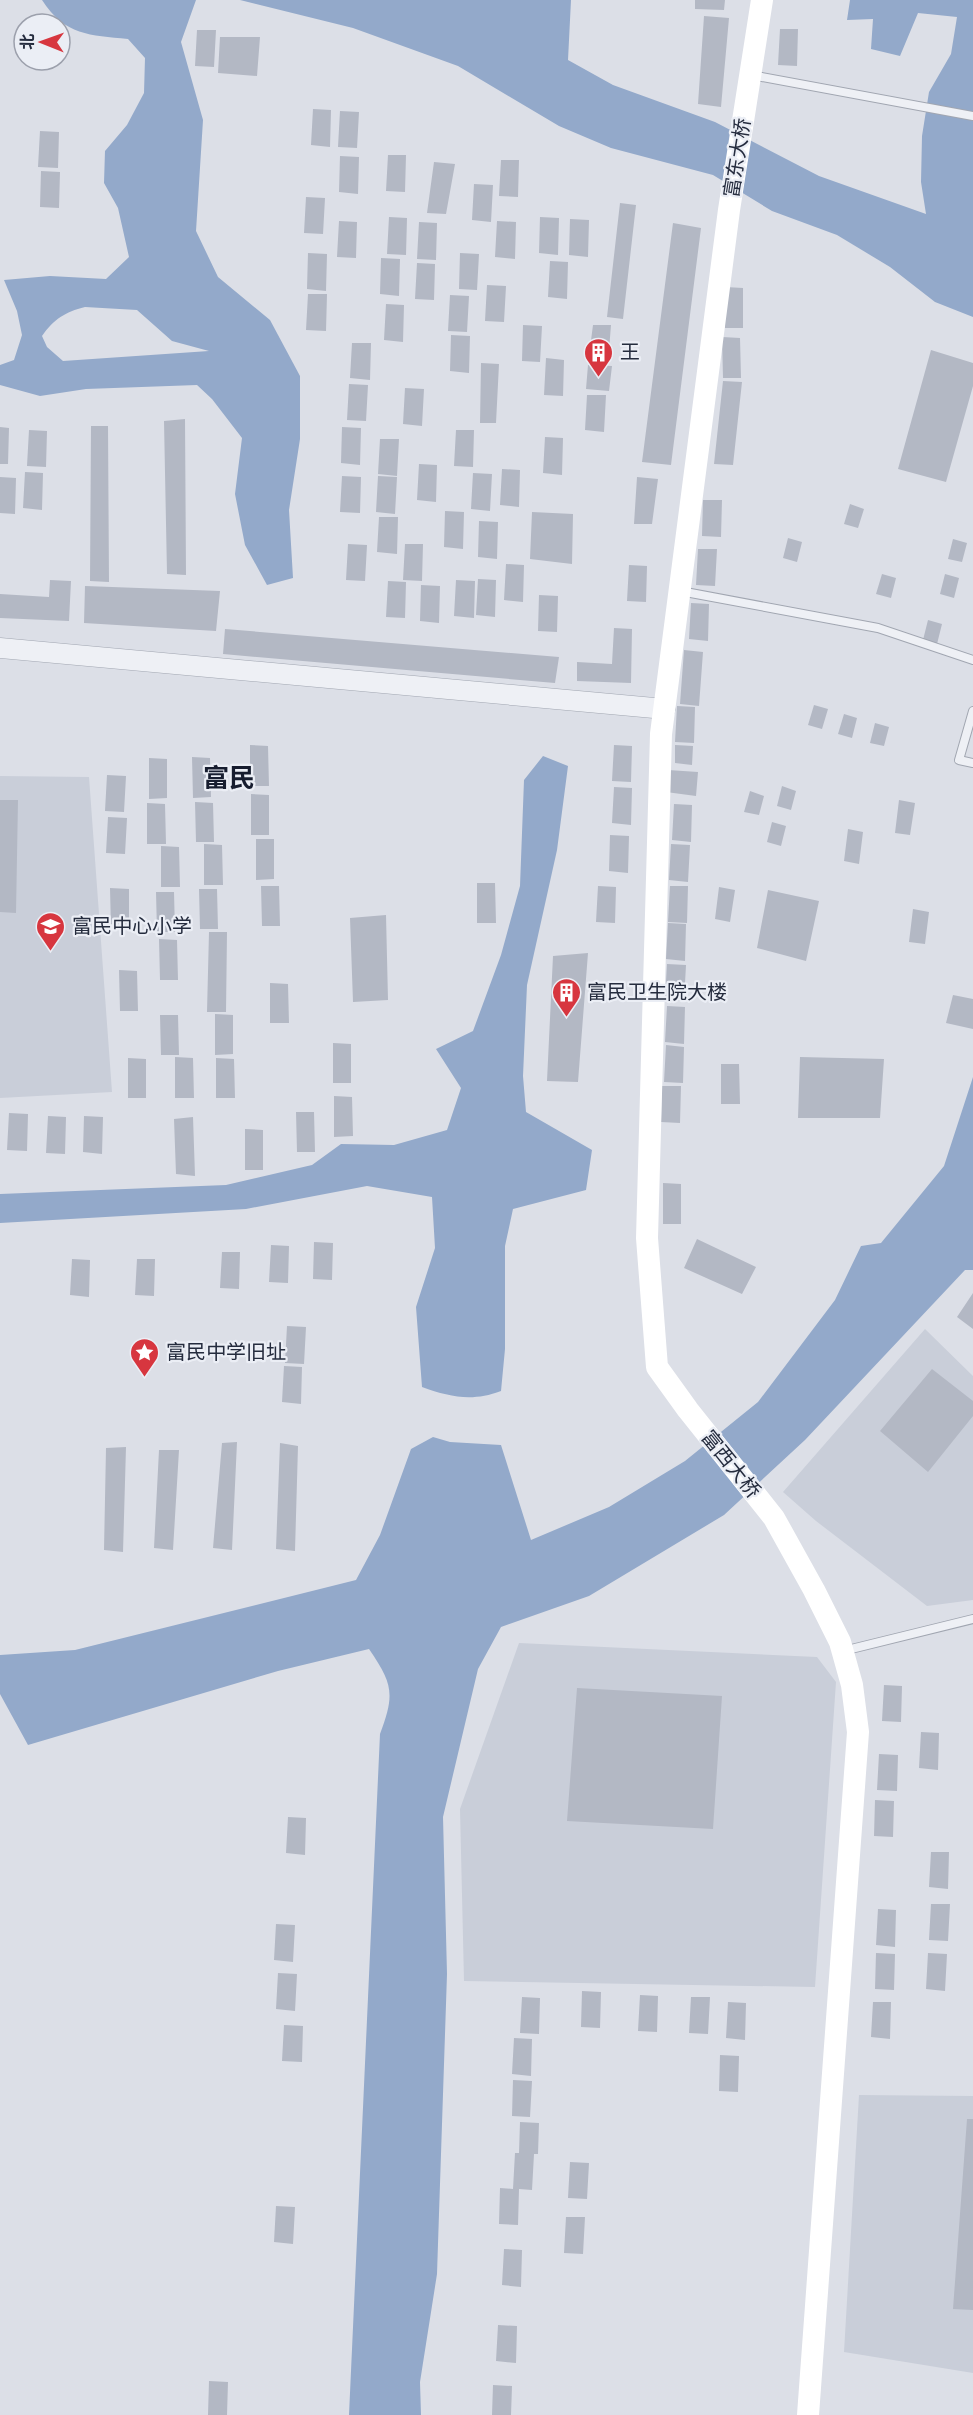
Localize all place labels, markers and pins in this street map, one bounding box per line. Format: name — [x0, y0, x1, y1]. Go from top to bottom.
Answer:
building icon: 王 — [583, 336, 615, 378]
place label: 王 — [620, 338, 640, 366]
school or university icon: 富民中心小学 — [35, 910, 67, 952]
place label: 富民中心小学 — [72, 912, 192, 940]
building icon: 富民卫生院大楼 — [550, 976, 582, 1018]
place label: 富民卫生院大楼 — [587, 978, 727, 1006]
place icon: 富民中学旧址 — [129, 1336, 161, 1378]
place label: 富民中学旧址 — [166, 1338, 286, 1366]

